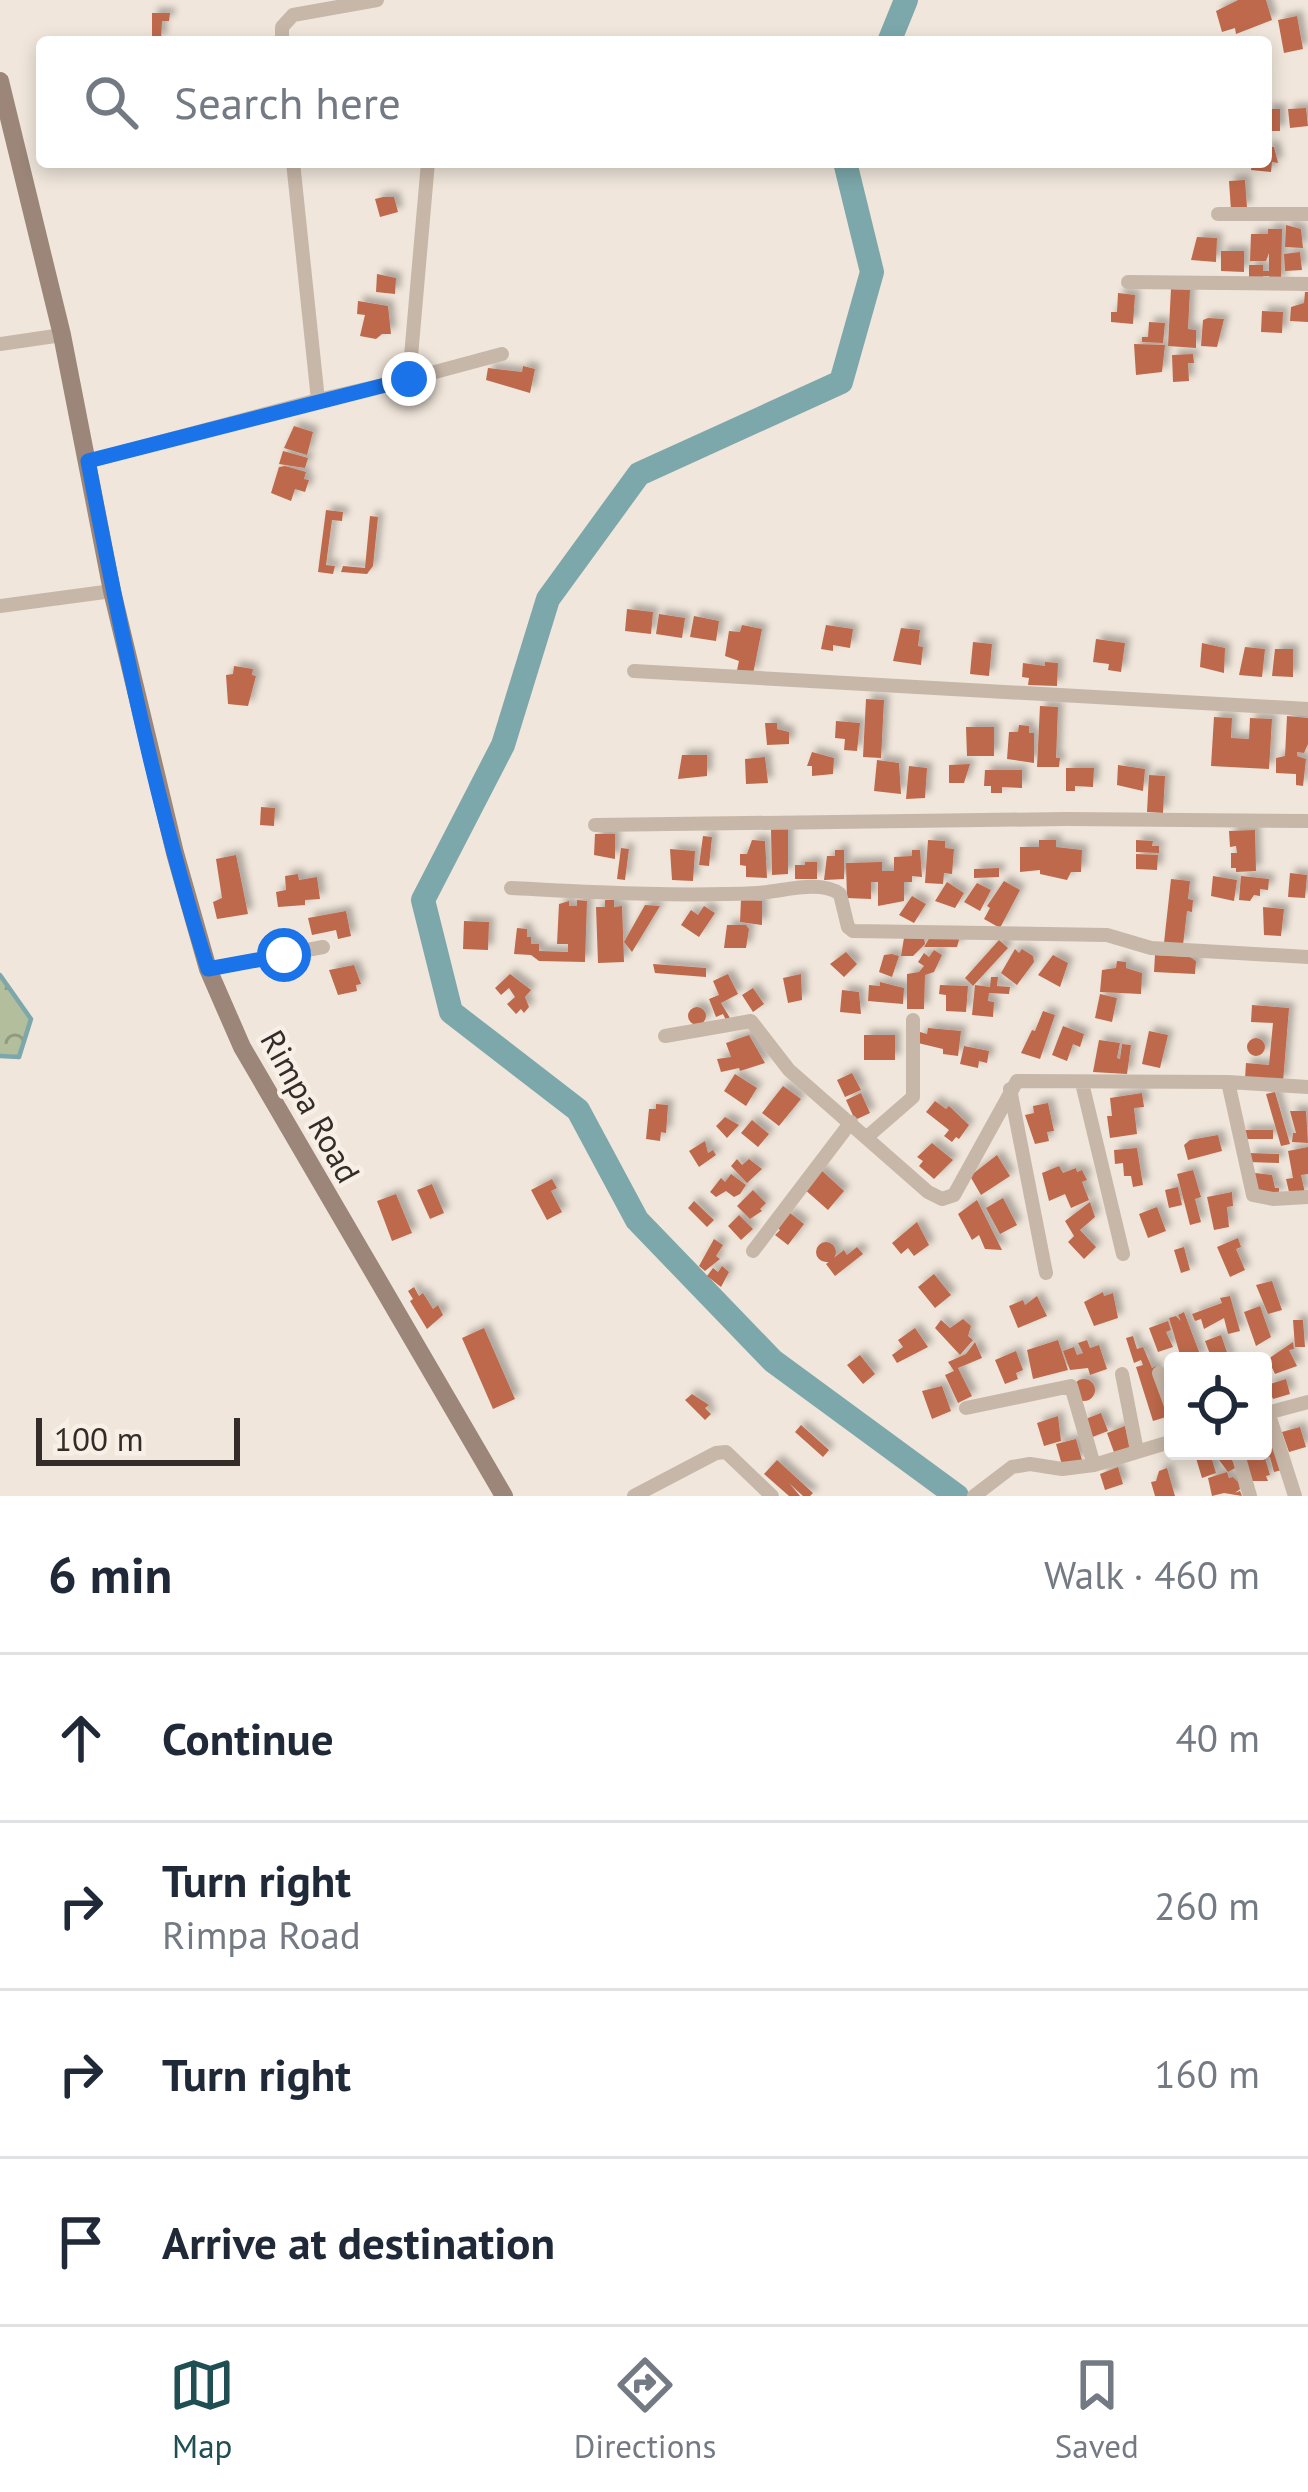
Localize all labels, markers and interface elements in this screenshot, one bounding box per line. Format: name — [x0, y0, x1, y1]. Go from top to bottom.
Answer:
search box — [36, 36, 1272, 168]
icon: search — [78, 69, 144, 135]
text: Search here — [174, 73, 401, 131]
route end — [382, 352, 436, 406]
route start — [257, 928, 311, 982]
street label: Rimpa Road — [251, 1022, 371, 1190]
map controls — [1164, 1352, 1272, 1460]
button: locate — [1164, 1352, 1272, 1460]
scale bar — [36, 1412, 240, 1465]
text: 100 m — [54, 1417, 144, 1460]
text: 6 min — [48, 1541, 172, 1607]
text: Walk · 460 m — [1044, 1549, 1260, 1600]
icon: ahead — [48, 1705, 114, 1771]
text: Continue — [162, 1709, 334, 1767]
text: 40 m — [1175, 1712, 1260, 1763]
text: Turn right — [162, 1851, 351, 1909]
icon: right — [48, 1873, 114, 1939]
text: 260 m — [1154, 1880, 1260, 1931]
text: Rimpa Road — [162, 1909, 361, 1960]
icon: right — [48, 2041, 114, 2107]
text: Turn right — [162, 2045, 351, 2103]
text: 160 m — [1154, 2048, 1260, 2099]
icon: arrive — [48, 2209, 114, 2275]
text: Arrive at destination — [162, 2213, 555, 2271]
tab: Map — [169, 2352, 235, 2467]
tab: Directions — [574, 2352, 716, 2467]
tab: Saved — [1055, 2352, 1139, 2467]

